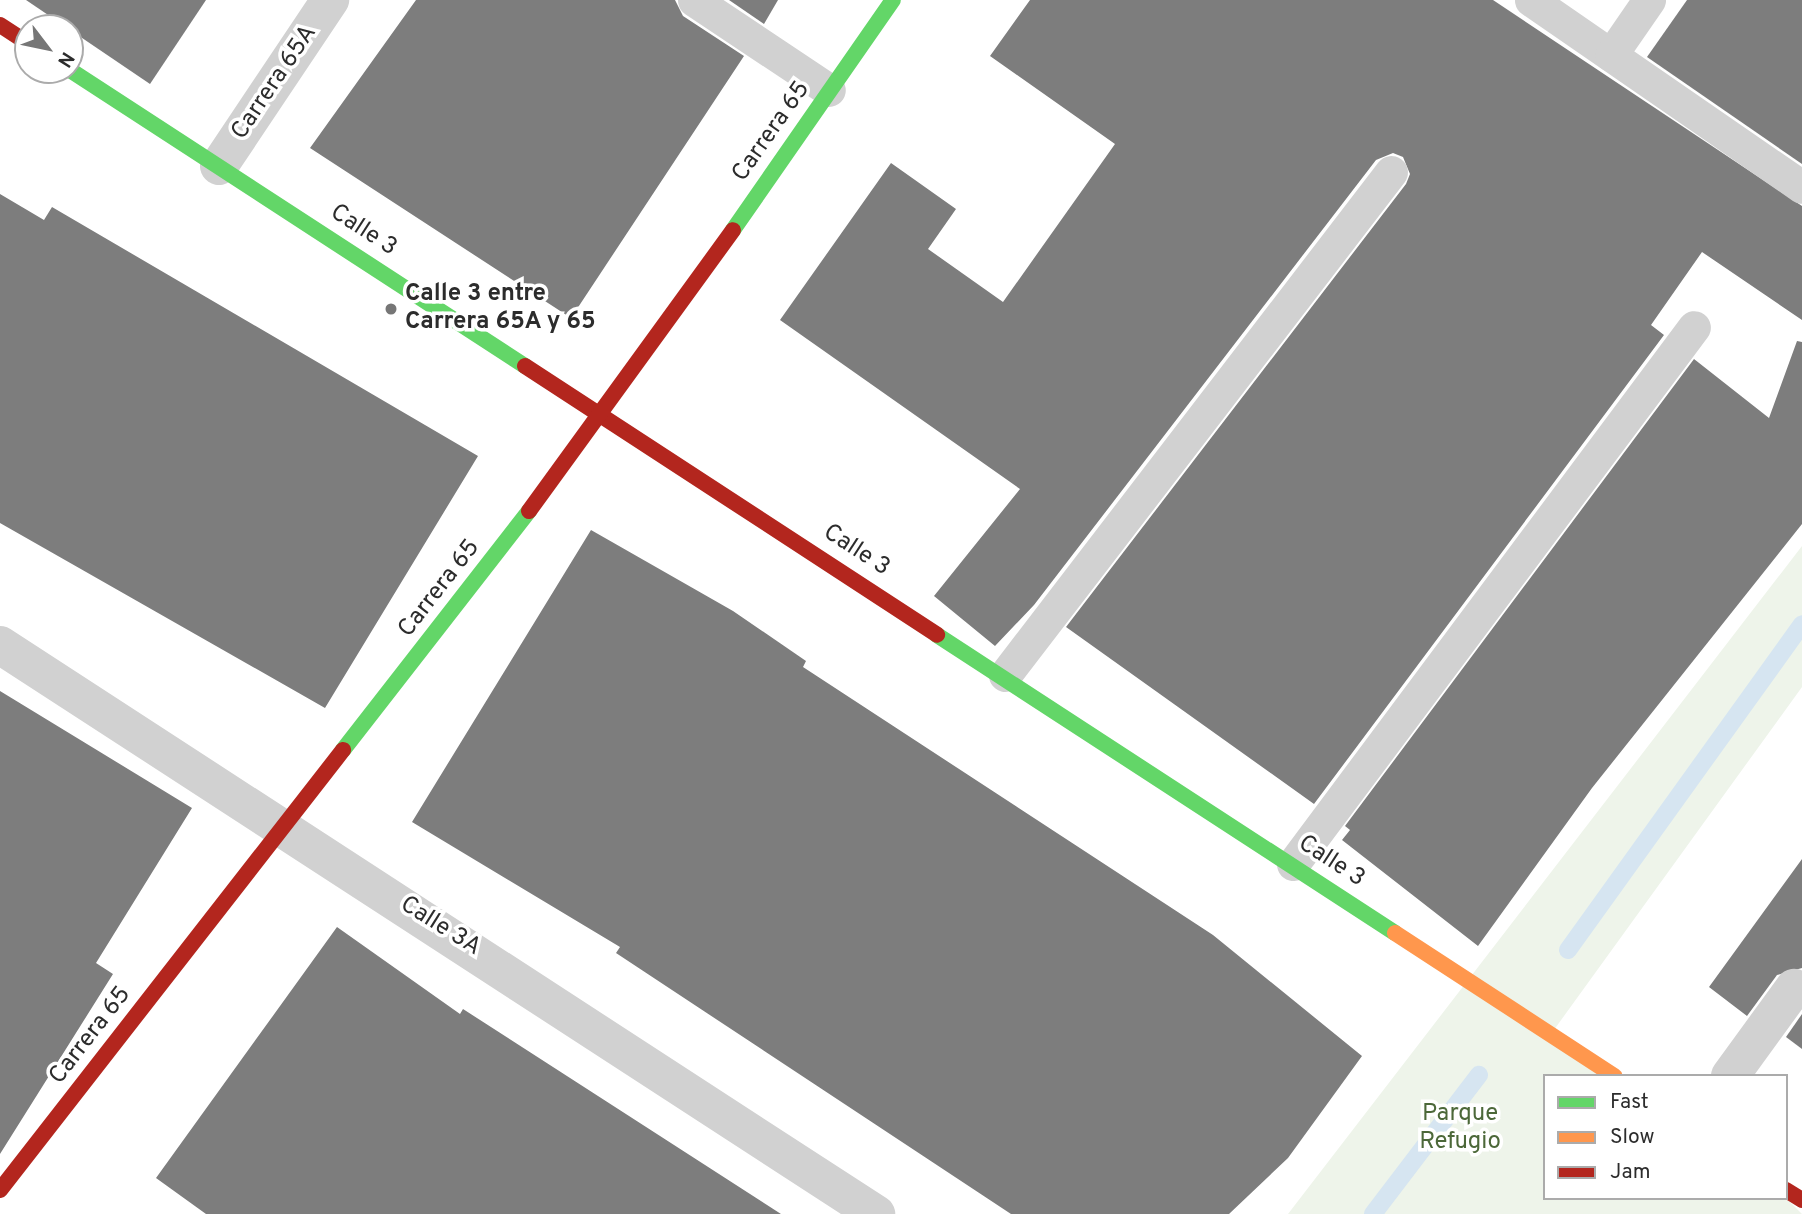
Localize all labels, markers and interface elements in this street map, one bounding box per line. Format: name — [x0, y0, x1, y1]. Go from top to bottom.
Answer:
north arrow — [14, 14, 84, 84]
street label: Carrera 65A — [226, 20, 324, 146]
text: N — [51, 47, 79, 71]
street label: Carrera 65 — [727, 76, 817, 188]
street label: Calle 3 — [324, 199, 402, 263]
place label: Calle 3 entre Carrera 65A y 65 — [405, 281, 597, 337]
marker: Calle 3 entre Carrera 65A y 65 — [383, 301, 399, 317]
street label: Calle 3 — [817, 519, 895, 583]
street label: Carrera 65 — [393, 534, 487, 644]
street label: Calle 3 — [1292, 830, 1370, 894]
street label: Calle 3A — [394, 891, 486, 963]
street label: Carrera 65 — [44, 981, 138, 1091]
legend — [1543, 1074, 1788, 1200]
text: Fast — [1610, 1089, 1649, 1116]
park label: Parque Refugio — [1419, 1101, 1501, 1157]
text: Slow — [1610, 1124, 1655, 1151]
text: Jam — [1610, 1159, 1651, 1186]

